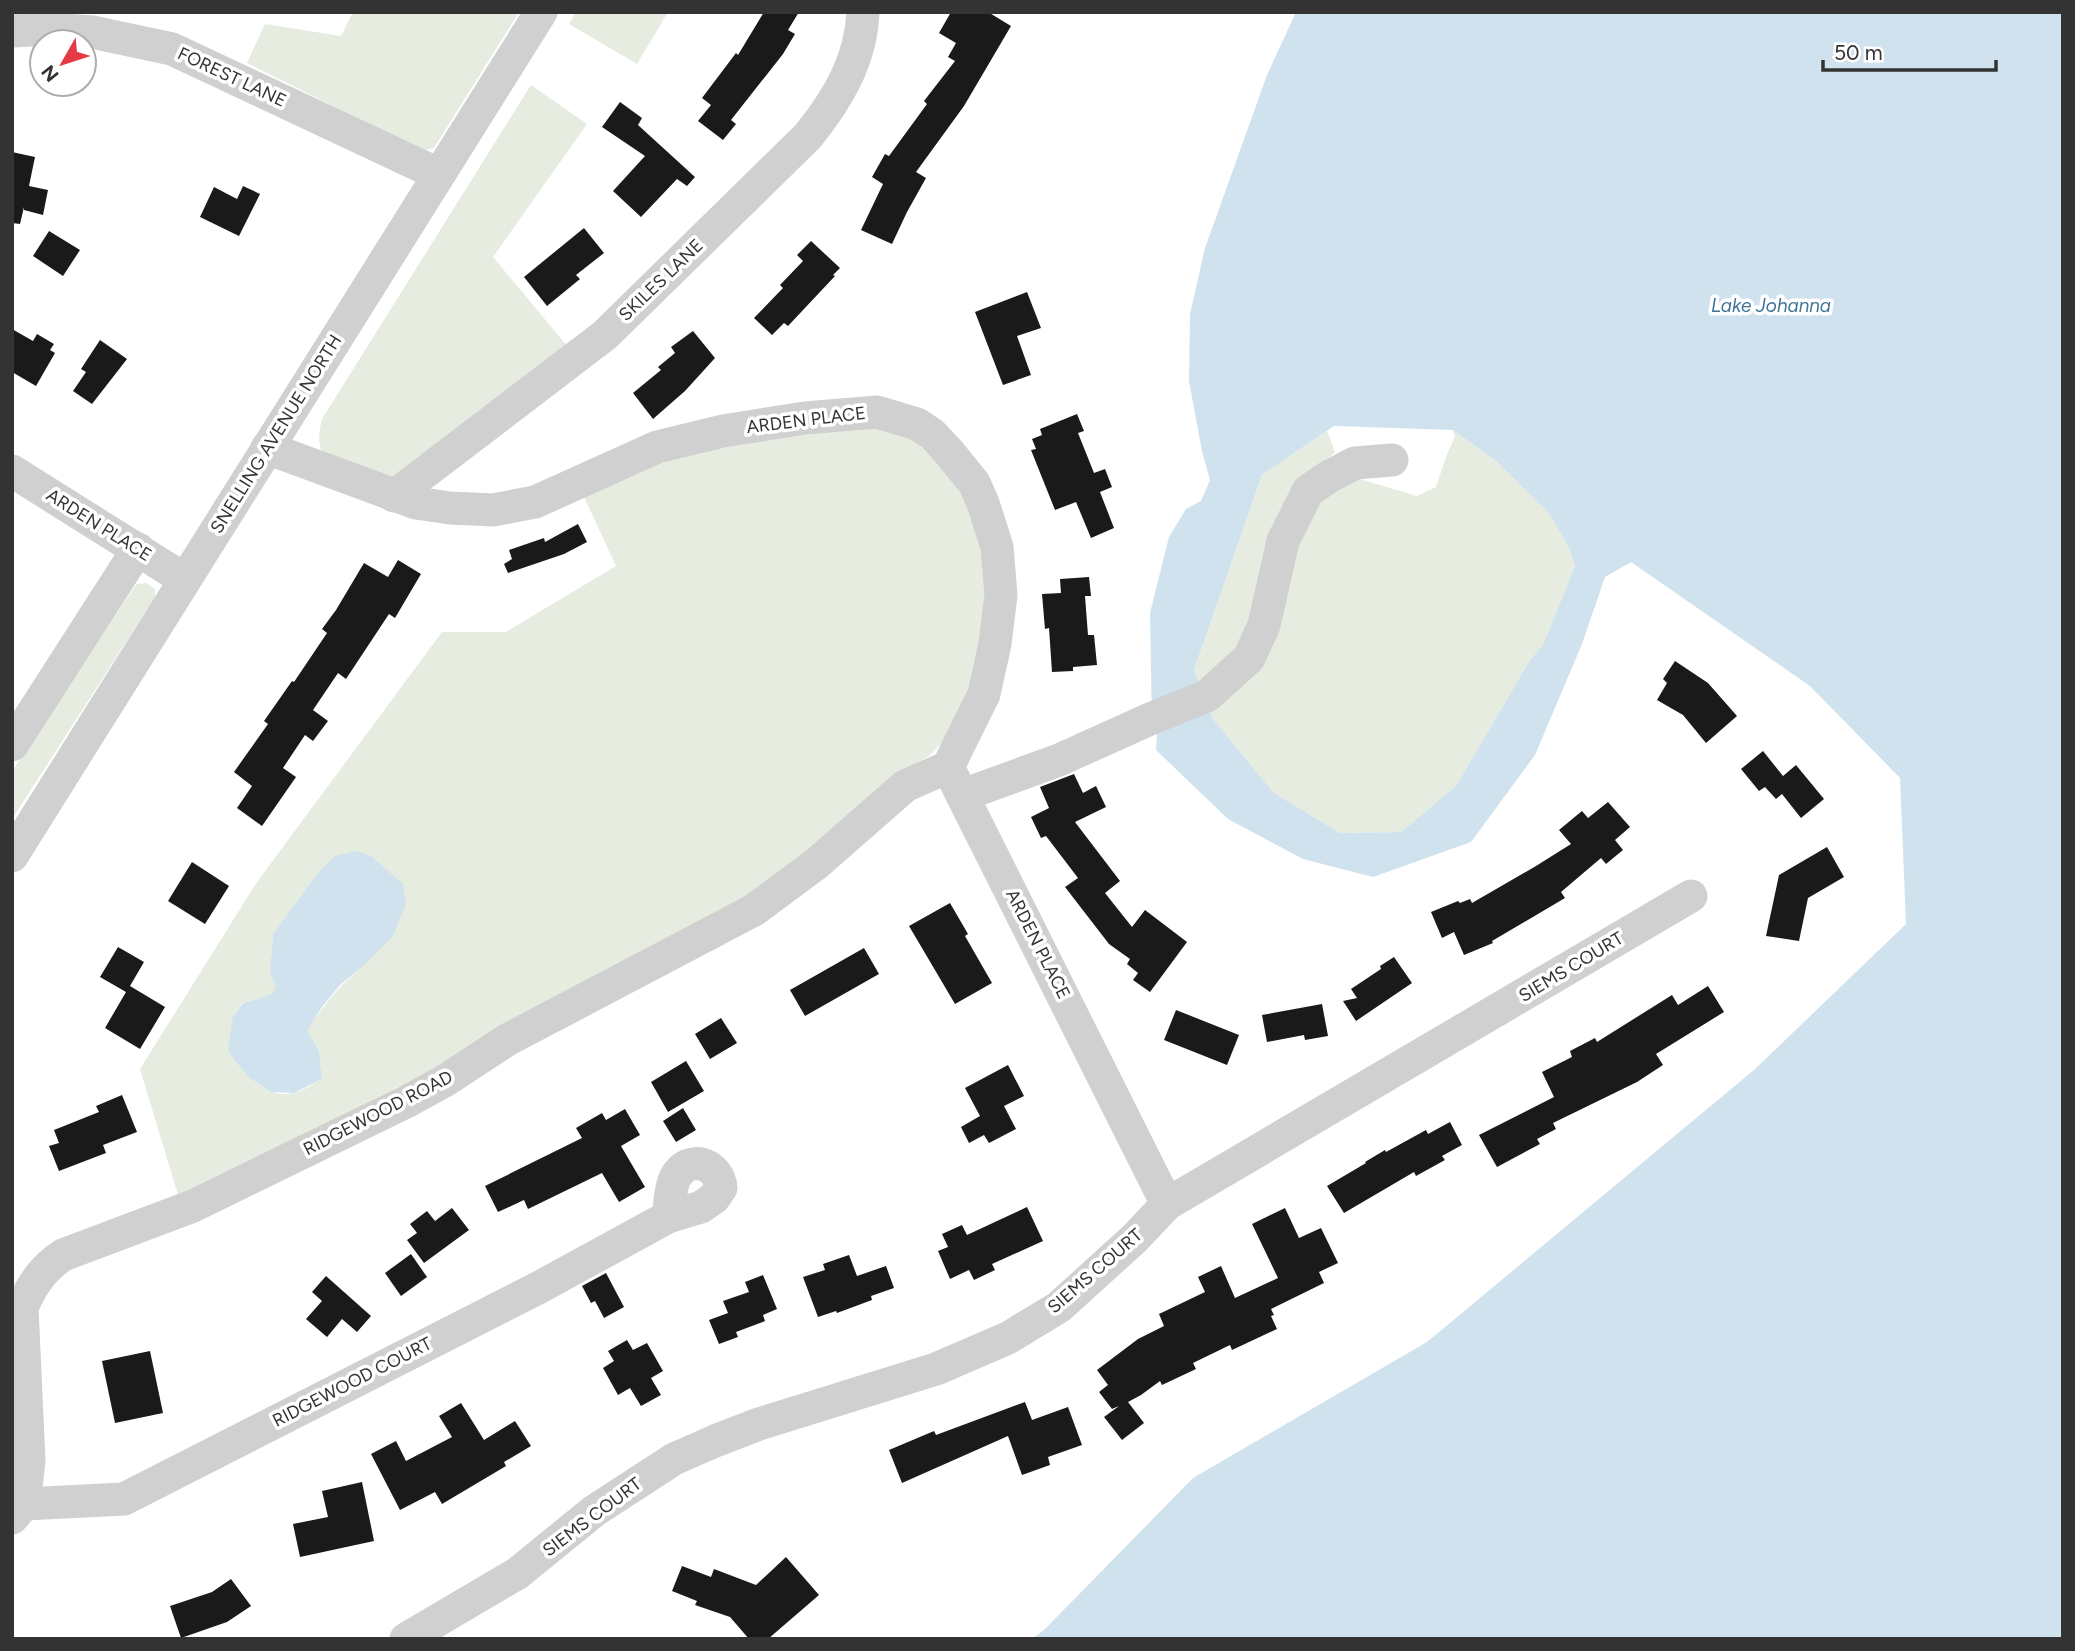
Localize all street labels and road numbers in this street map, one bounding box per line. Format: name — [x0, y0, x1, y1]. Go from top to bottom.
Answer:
street label: FOREST LANE — [174, 42, 290, 112]
street label: SKILES LANE — [614, 234, 708, 326]
street label: SNELLING AVENUE NORTH — [206, 331, 346, 537]
street label: ARDEN PLACE — [745, 402, 867, 438]
street label: ARDEN PLACE — [42, 484, 156, 566]
street label: ARDEN PLACE — [1001, 886, 1075, 1002]
street label: SIEMS COURT — [1515, 927, 1627, 1007]
street label: RIDGEWOOD ROAD — [300, 1066, 456, 1160]
street label: SIEMS COURT — [1043, 1224, 1147, 1318]
street label: RIDGEWOOD COURT — [269, 1332, 435, 1432]
street label: SIEMS COURT — [538, 1473, 646, 1561]

